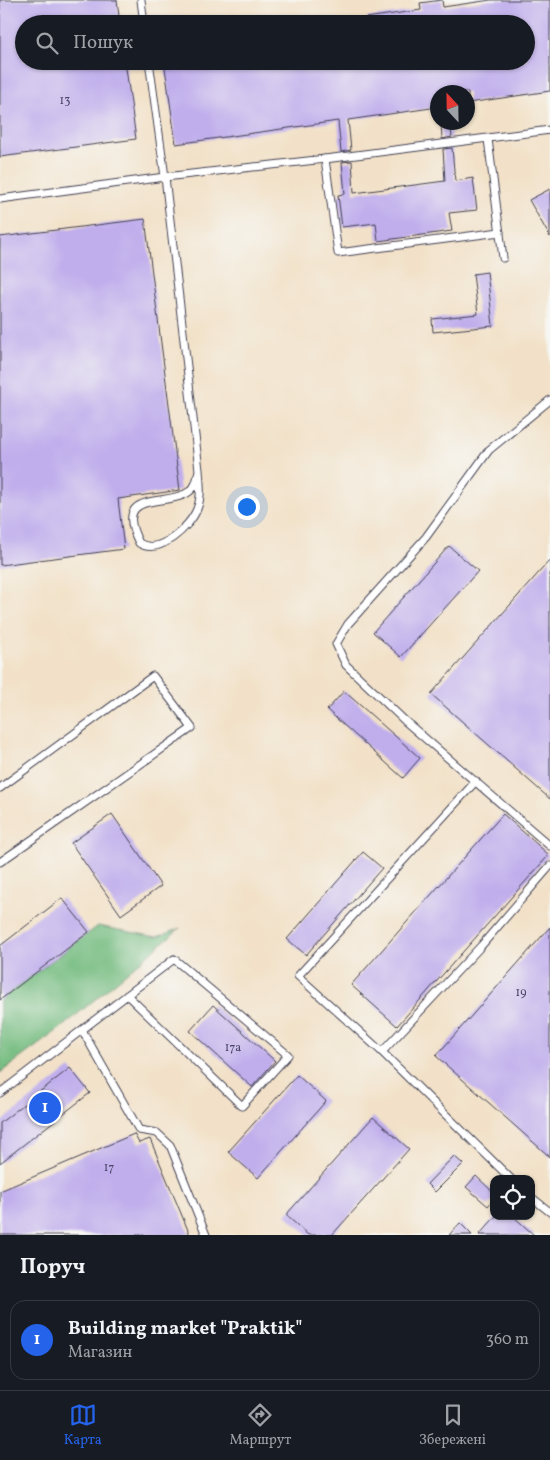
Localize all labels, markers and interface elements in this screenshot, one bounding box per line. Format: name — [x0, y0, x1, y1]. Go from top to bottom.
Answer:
search box — [15, 15, 535, 70]
icon: search — [33, 29, 61, 57]
text: Пошук — [73, 30, 133, 56]
north arrow — [430, 85, 475, 130]
house number: 13 — [60, 93, 70, 109]
your location — [234, 494, 260, 520]
house number: 19 — [516, 985, 526, 1001]
house number: 17а — [225, 1040, 241, 1056]
pin: 1 — [29, 1089, 61, 1127]
house number: 17 — [104, 1160, 114, 1176]
map controls — [490, 1175, 535, 1220]
button: locate — [490, 1175, 535, 1220]
text: Поруч — [20, 1253, 85, 1282]
text: Building market "Praktik" — [68, 1316, 302, 1342]
text: 1 — [34, 1329, 40, 1351]
text: 360 m — [486, 1329, 529, 1351]
text: Магазин — [68, 1342, 132, 1364]
tab: Карта — [64, 1401, 102, 1450]
tab: Маршрут — [230, 1401, 291, 1450]
tab: Збережені — [419, 1401, 486, 1450]

